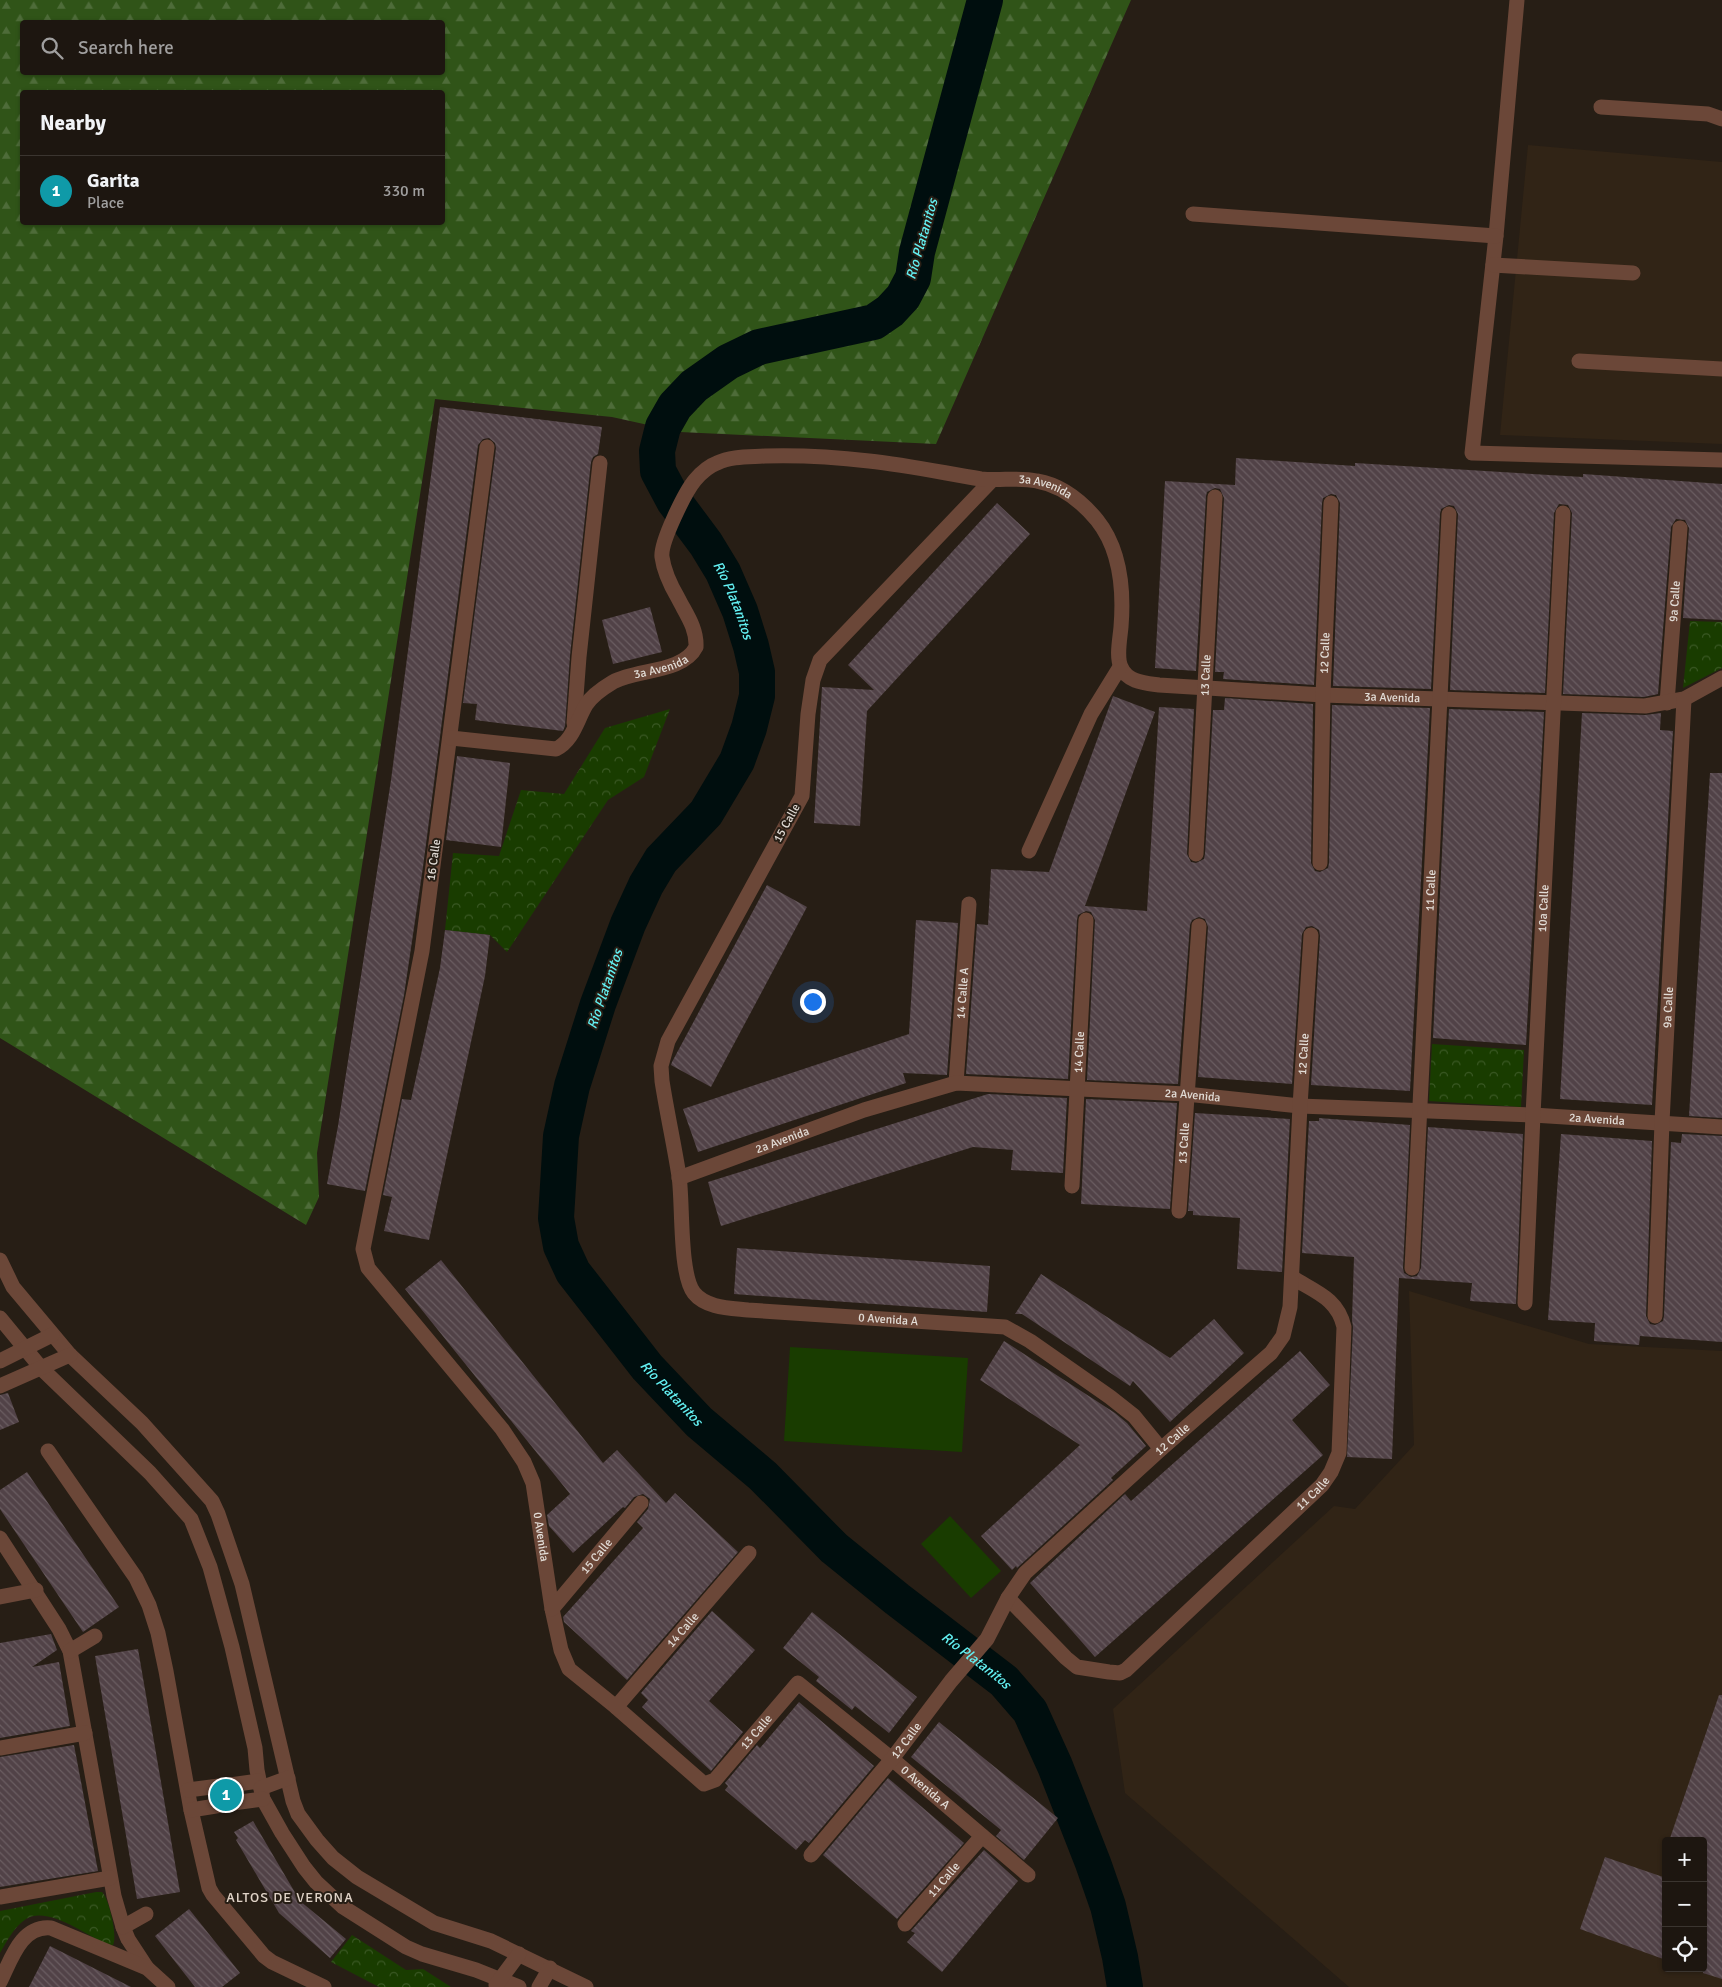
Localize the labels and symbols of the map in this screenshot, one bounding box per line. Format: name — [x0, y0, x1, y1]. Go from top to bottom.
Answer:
water label: Río Platanitos — [902, 195, 942, 281]
street label: 3a Avenida — [1018, 472, 1075, 502]
water label: Río Platanitos — [710, 558, 757, 643]
street label: 9a Calle — [1666, 580, 1684, 622]
street label: 12 Calle — [1316, 632, 1333, 674]
street label: 3a Avenida — [632, 651, 691, 682]
street label: 13 Calle — [1197, 654, 1214, 696]
street label: 3a Avenida — [1364, 689, 1420, 706]
street label: 15 Calle — [770, 801, 804, 845]
street label: 16 Calle — [424, 838, 444, 882]
street label: 11 Calle — [1422, 869, 1439, 912]
street label: 10a Calle — [1535, 884, 1552, 933]
water label: Río Platanitos — [583, 945, 627, 1031]
street label: 14 Calle A — [953, 966, 972, 1020]
street label: 9a Calle — [1659, 986, 1677, 1028]
your location — [800, 989, 826, 1015]
street label: 14 Calle — [1070, 1031, 1088, 1073]
street label: 12 Calle — [1295, 1033, 1312, 1075]
street label: 2a Avenida — [1164, 1085, 1221, 1105]
street label: 2a Avenida — [1568, 1110, 1625, 1128]
street label: 13 Calle — [1175, 1122, 1193, 1164]
street label: 2a Avenida — [753, 1123, 811, 1157]
street label: 0 Avenida A — [858, 1310, 919, 1329]
water label: Río Platanitos — [637, 1357, 708, 1431]
street label: 12 Calle — [1152, 1420, 1193, 1459]
street label: 11 Calle — [1293, 1474, 1333, 1513]
street label: 0 Avenida — [530, 1511, 552, 1563]
street label: 15 Calle — [577, 1535, 616, 1577]
street label: 14 Calle — [663, 1609, 702, 1650]
water label: Río Platanitos — [939, 1628, 1016, 1693]
street label: 13 Calle — [737, 1711, 775, 1753]
street label: 12 Calle — [888, 1719, 925, 1761]
street label: 0 Avenida A — [898, 1762, 953, 1813]
pin: 1 — [210, 1776, 242, 1814]
street label: 11 Calle — [924, 1859, 963, 1900]
district label: ALTOS DE VERONA — [226, 1889, 354, 1906]

